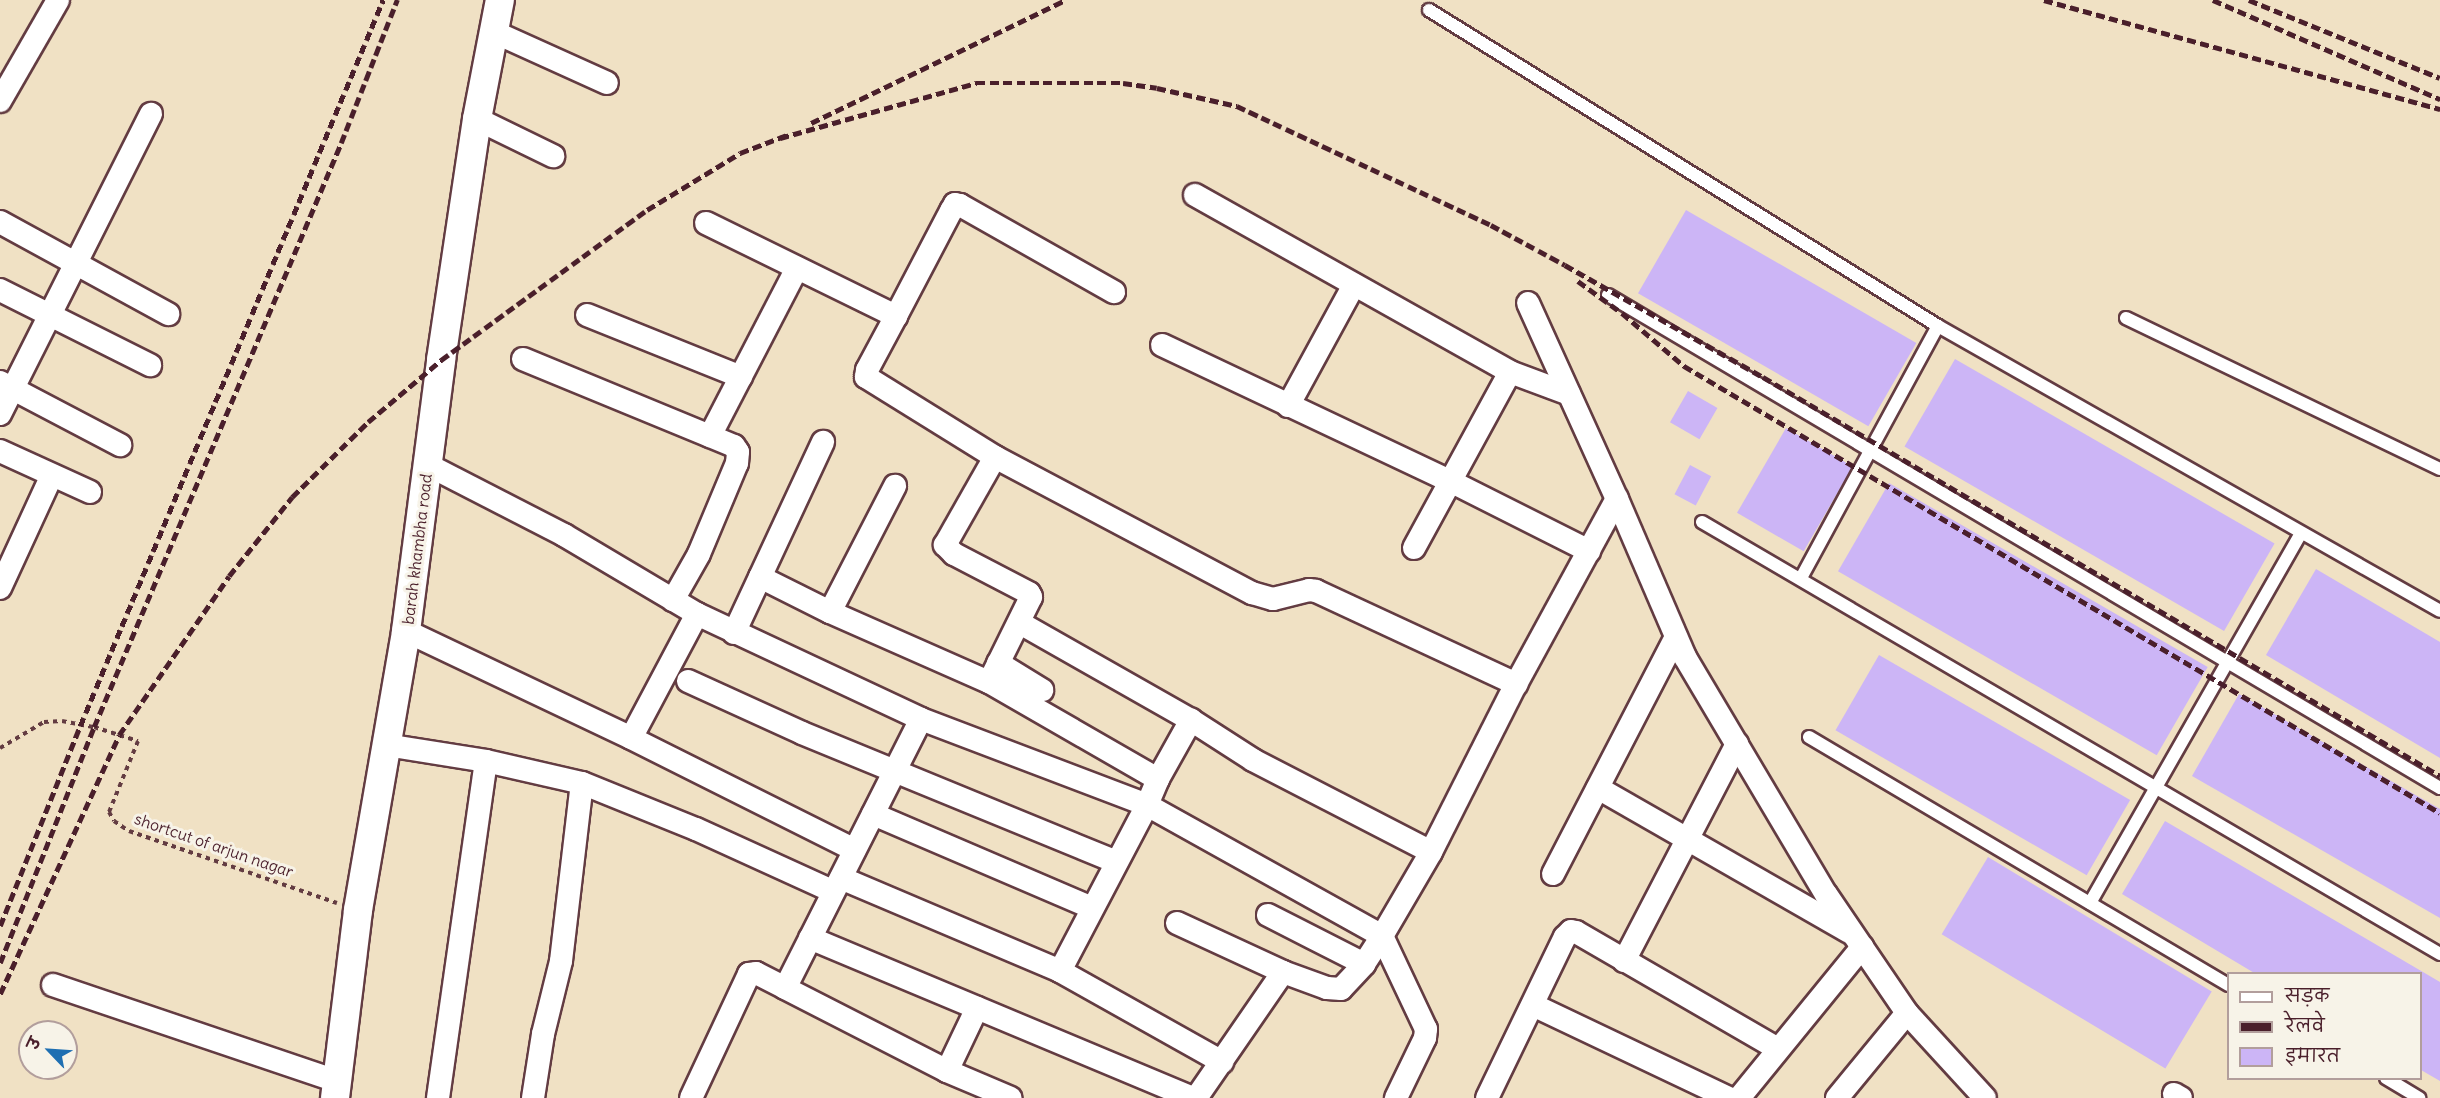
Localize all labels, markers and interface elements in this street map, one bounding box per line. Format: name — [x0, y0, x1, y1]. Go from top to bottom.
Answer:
street label: barah khambha road — [398, 472, 436, 626]
street label: shortcut of arjun nagar — [132, 809, 296, 881]
legend — [2227, 972, 2422, 1080]
text: सड़क — [2285, 984, 2329, 1007]
text: रेलवे — [2285, 1014, 2325, 1037]
north arrow — [18, 1020, 78, 1080]
text: उ — [22, 1034, 45, 1052]
text: इमारत — [2285, 1044, 2340, 1067]

